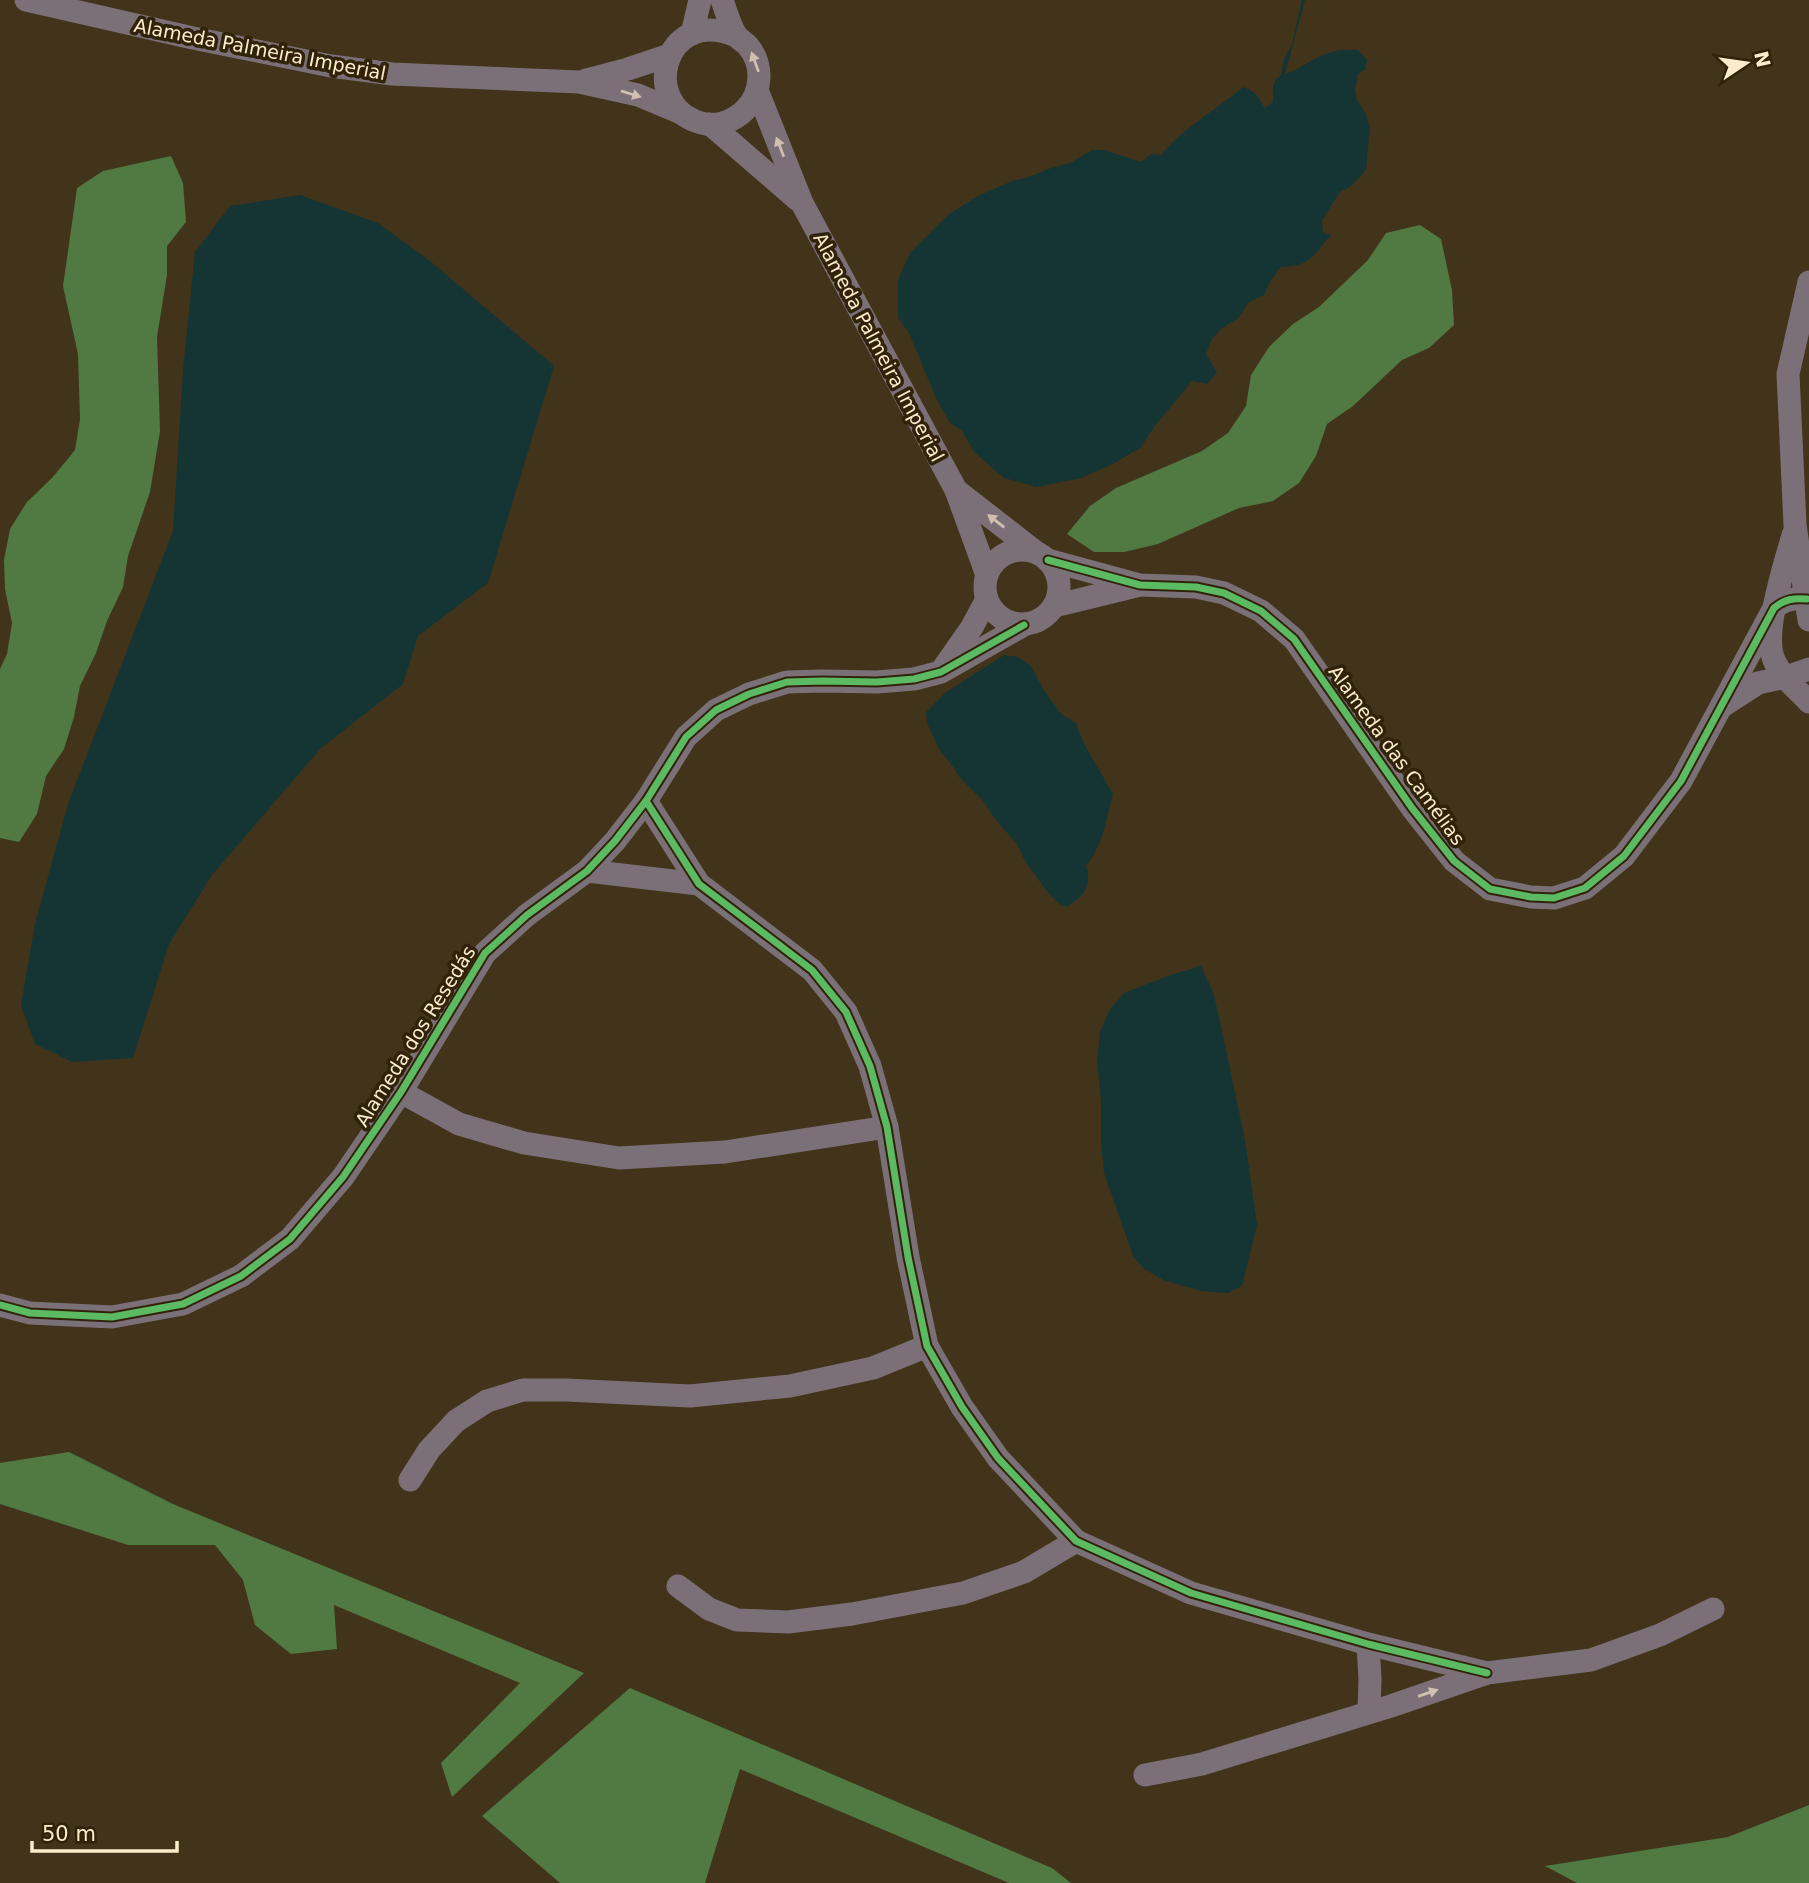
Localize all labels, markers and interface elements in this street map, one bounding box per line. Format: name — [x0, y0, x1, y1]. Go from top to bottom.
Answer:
street label: Alameda Palmeira Imperial — [132, 14, 388, 84]
north arrow — [1711, 28, 1781, 98]
text: N — [1750, 49, 1775, 69]
one-way arrow — [749, 51, 760, 72]
one-way arrow — [621, 89, 642, 99]
one-way arrow — [774, 136, 785, 157]
street label: Alameda Palmeira Imperial — [809, 229, 949, 465]
one-way arrow — [988, 514, 1006, 529]
street label: Alameda das Camélias — [1324, 661, 1470, 849]
street label: Alameda dos Resedás — [350, 942, 480, 1130]
one-way arrow — [1418, 1687, 1439, 1698]
scale bar — [32, 1810, 177, 1854]
text: 50 m — [42, 1822, 96, 1846]

